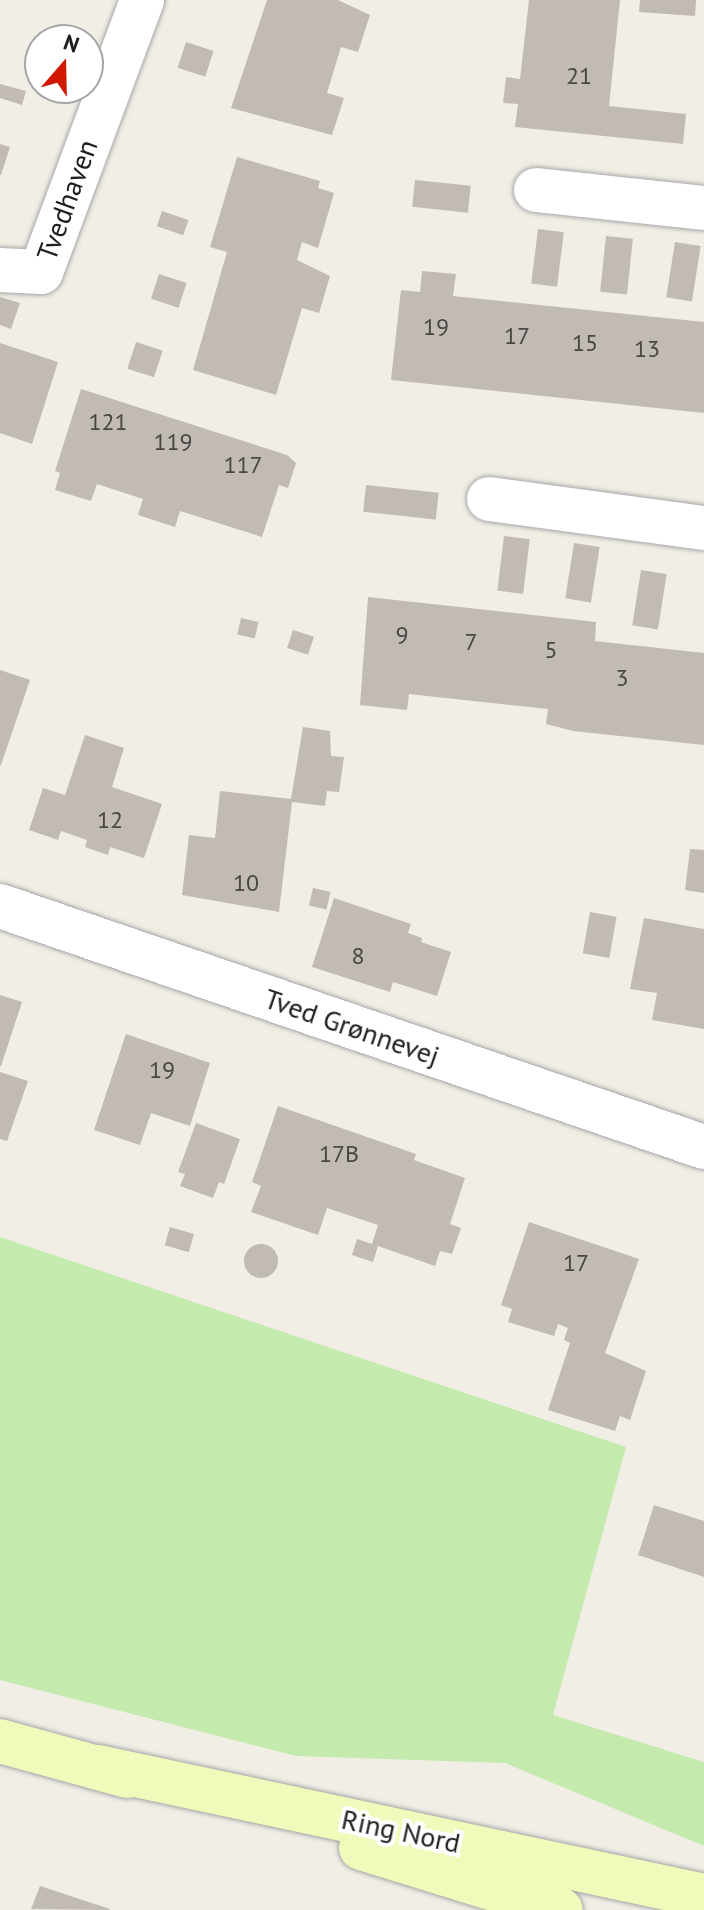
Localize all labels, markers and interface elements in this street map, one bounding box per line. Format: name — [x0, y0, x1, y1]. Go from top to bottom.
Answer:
north arrow — [24, 24, 104, 104]
text: N — [60, 28, 83, 59]
house number: 21 — [566, 62, 592, 90]
street label: Tvedhaven — [30, 135, 104, 265]
house number: 19 — [423, 313, 449, 341]
house number: 17 — [504, 322, 530, 350]
house number: 15 — [572, 329, 598, 357]
house number: 13 — [634, 335, 660, 363]
house number: 121 — [88, 408, 128, 436]
house number: 119 — [153, 428, 193, 456]
house number: 117 — [223, 451, 263, 479]
house number: 9 — [395, 621, 409, 649]
house number: 7 — [464, 628, 478, 656]
house number: 5 — [544, 636, 558, 664]
house number: 3 — [615, 664, 629, 692]
house number: 12 — [97, 806, 123, 834]
house number: 10 — [233, 869, 259, 897]
house number: 8 — [351, 942, 365, 970]
street label: Tved Grønnevej — [260, 981, 444, 1073]
house number: 19 — [149, 1056, 175, 1084]
house number: 17B — [319, 1140, 359, 1168]
house number: 17 — [563, 1249, 589, 1277]
street label: Ring Nord — [339, 1802, 463, 1860]

